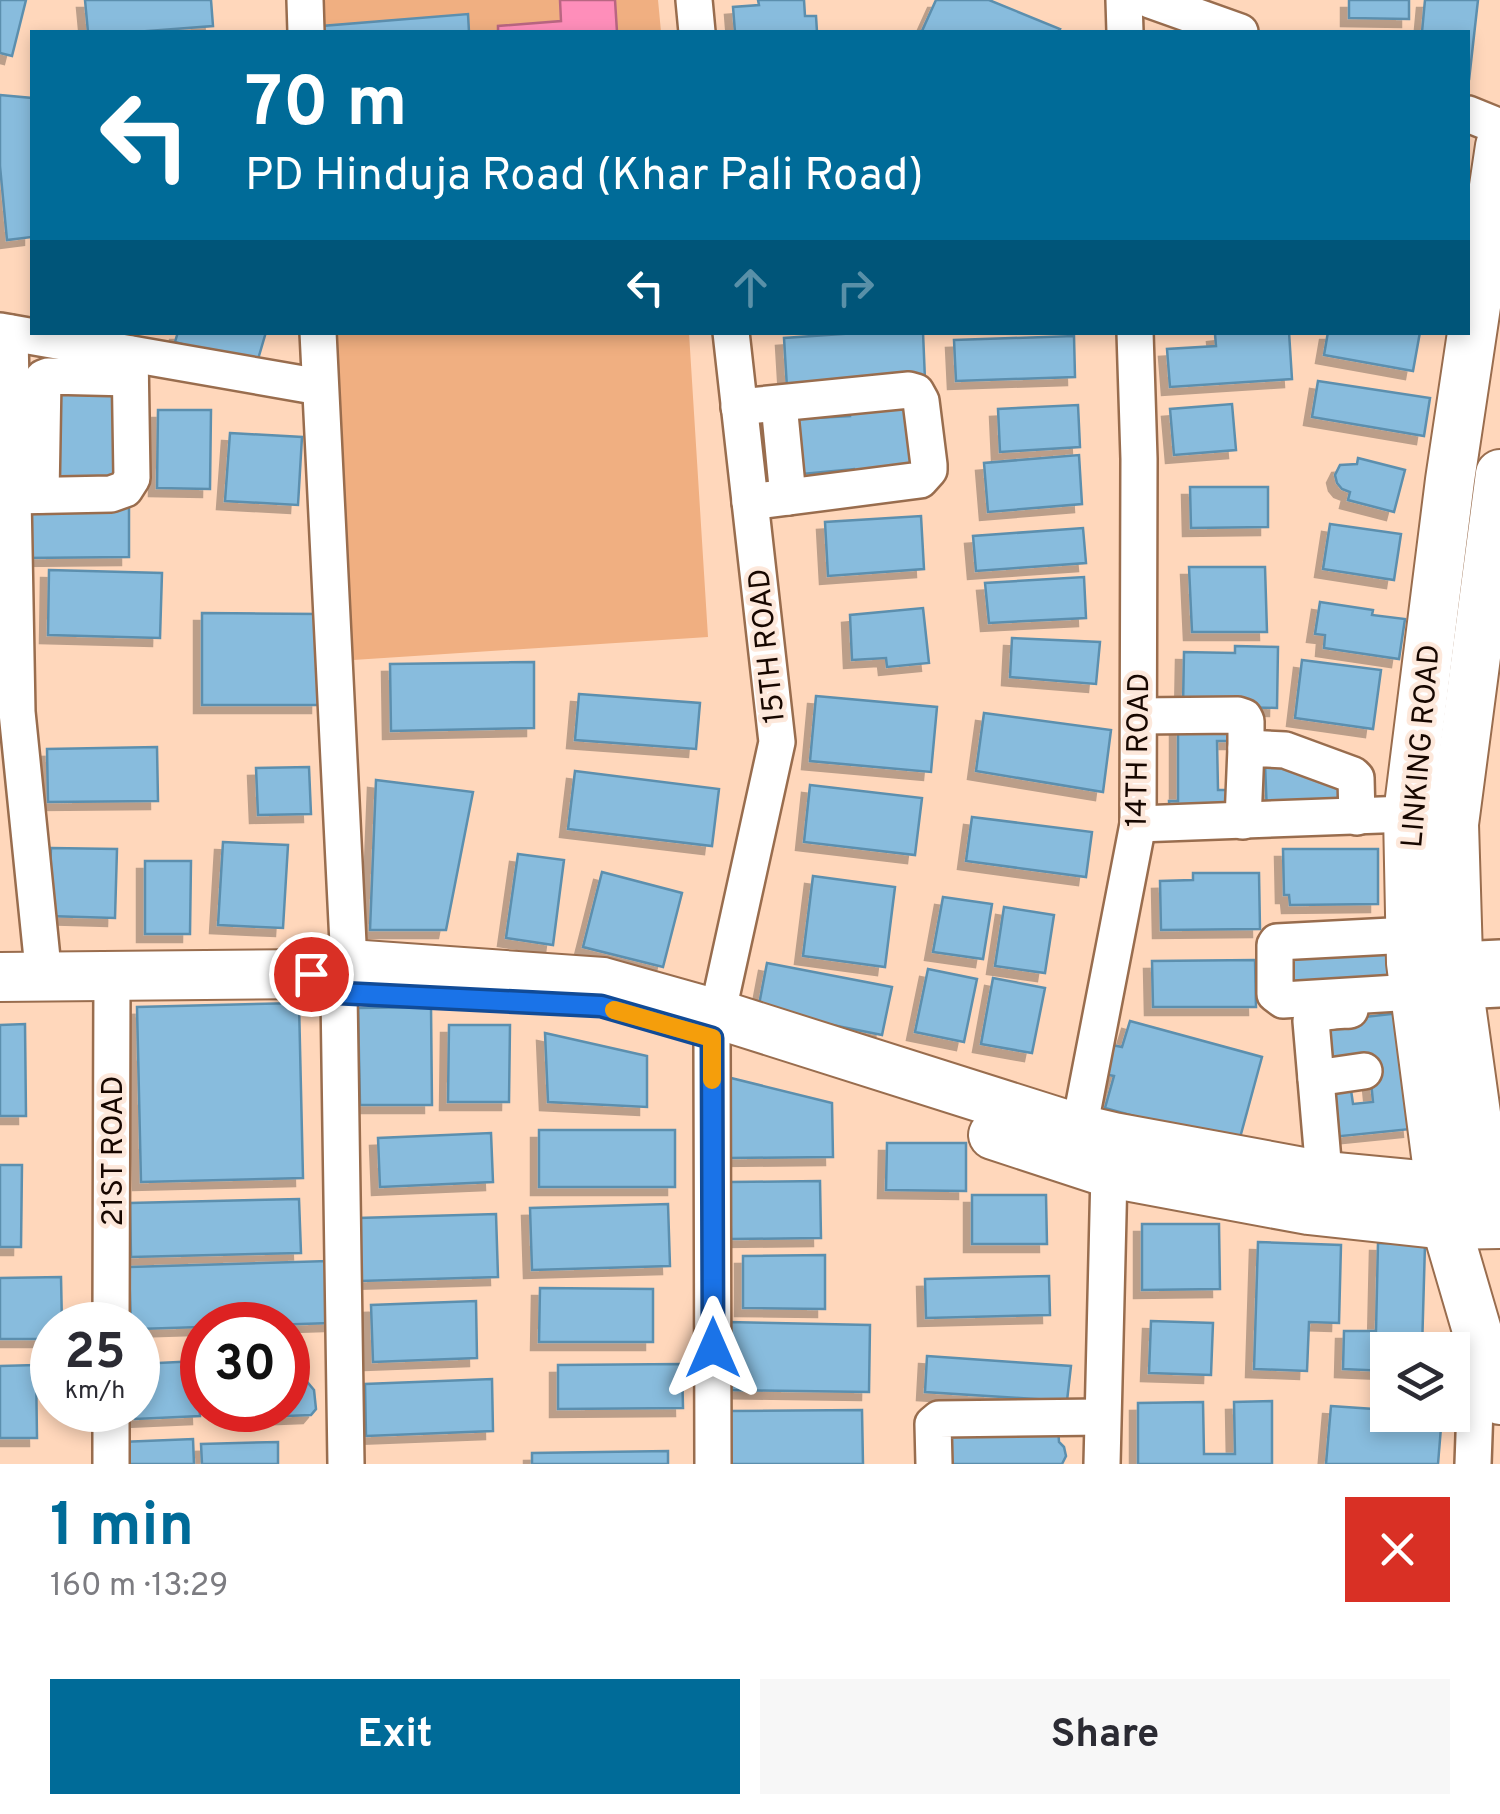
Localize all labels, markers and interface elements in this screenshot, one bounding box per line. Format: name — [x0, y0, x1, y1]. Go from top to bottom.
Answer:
text: 70 m — [245, 62, 408, 151]
icon: left — [80, 70, 210, 200]
text: PD Hinduja Road (Khar Pali Road) — [245, 149, 924, 206]
icon: left — [618, 260, 673, 315]
icon: ahead — [723, 260, 778, 315]
icon: right — [828, 260, 883, 315]
street label: 15TH ROAD — [742, 566, 795, 725]
street label: LINKING ROAD — [1395, 643, 1450, 849]
street label: 14TH ROAD — [1120, 672, 1159, 828]
pin — [269, 932, 354, 1017]
icon: arrive — [284, 947, 339, 1002]
street label: 21ST ROAD — [96, 1076, 133, 1227]
position arrow — [661, 1296, 765, 1400]
speed limit sign: 30 — [180, 1302, 310, 1432]
text: 25 — [64, 1323, 126, 1386]
map controls — [1370, 1332, 1470, 1432]
button: layers — [1370, 1332, 1470, 1432]
text: km/h — [65, 1376, 125, 1408]
text: 1 min — [50, 1491, 194, 1567]
button: close — [1345, 1497, 1450, 1602]
text: 160 m · 13:29 — [50, 1567, 228, 1607]
button: Exit — [50, 1679, 740, 1794]
button: Share — [760, 1679, 1450, 1794]

